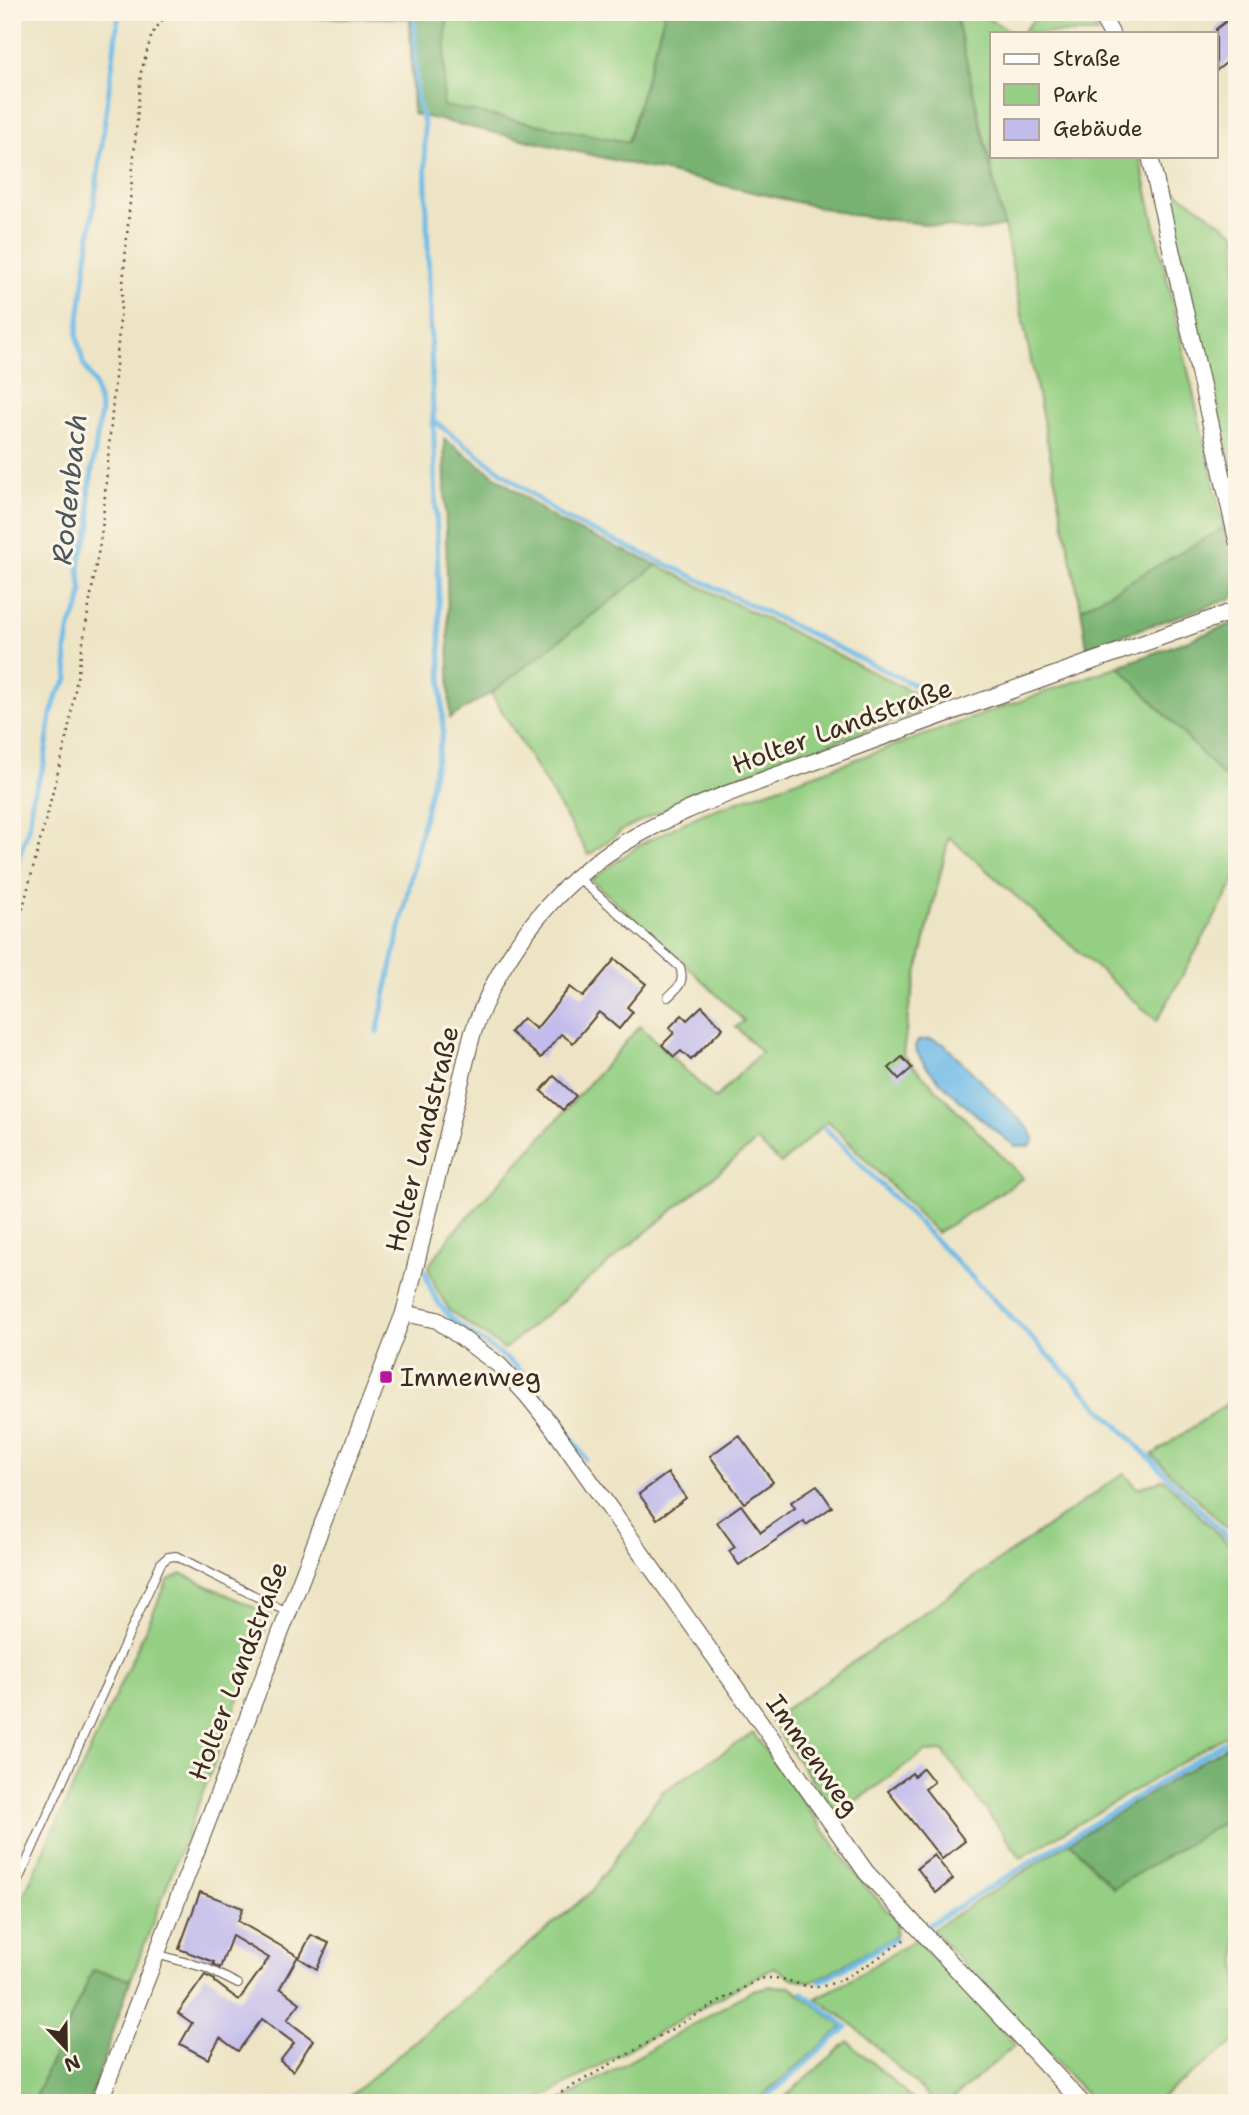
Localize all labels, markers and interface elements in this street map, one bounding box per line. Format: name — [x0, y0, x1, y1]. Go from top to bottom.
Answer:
legend — [990, 32, 1218, 158]
text: Straße — [1053, 45, 1121, 73]
text: Park — [1053, 81, 1098, 109]
text: Gebäude — [1053, 115, 1143, 143]
water label: Rodenbach — [42, 411, 96, 567]
street label: Holter Landstraße — [727, 669, 957, 782]
street label: Holter Landstraße — [376, 1022, 467, 1256]
place label: Immenweg — [400, 1359, 541, 1394]
marker: Immenweg — [378, 1369, 394, 1385]
street label: Holter Landstraße — [180, 1556, 295, 1785]
street label: Immenweg — [759, 1687, 868, 1823]
north arrow — [32, 2014, 102, 2084]
text: N — [61, 2049, 84, 2078]

